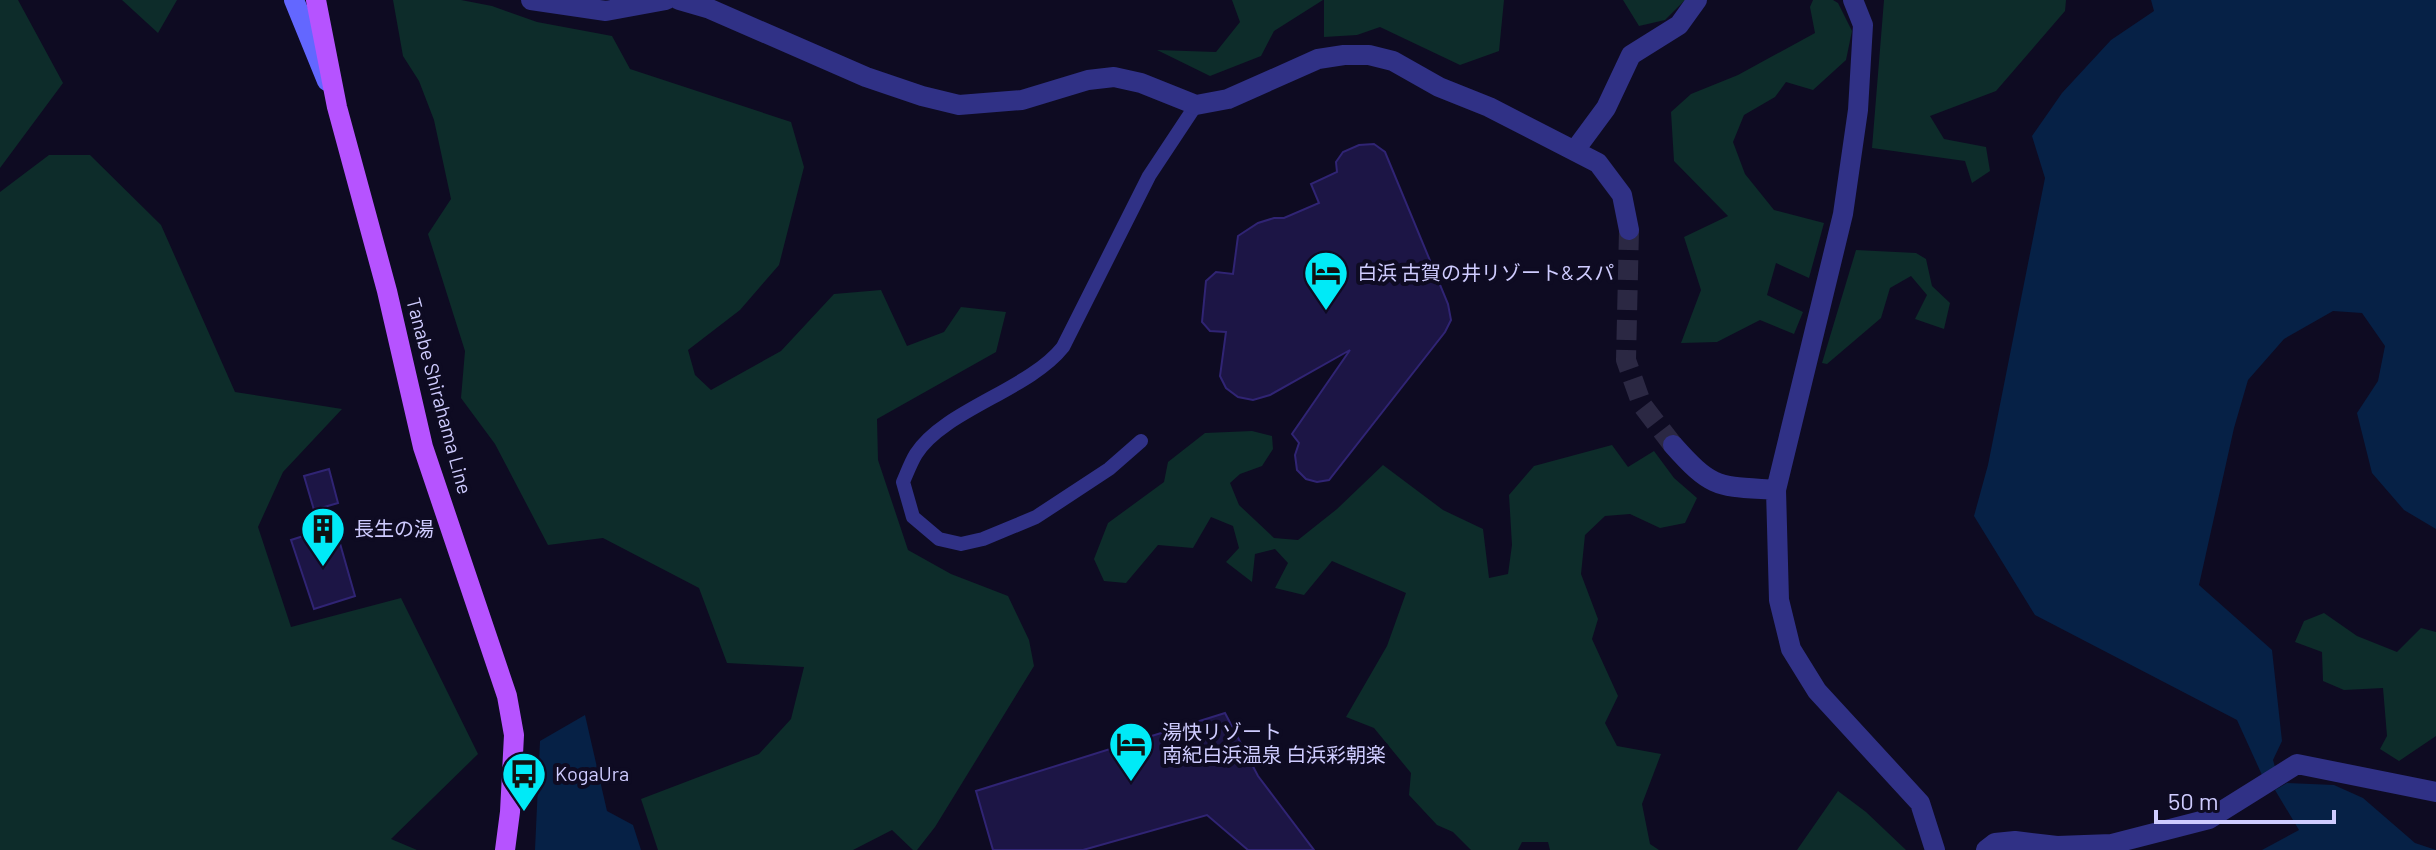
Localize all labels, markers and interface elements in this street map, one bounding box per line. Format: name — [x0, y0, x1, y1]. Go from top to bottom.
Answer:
hotel icon: 白浜 古賀の井リゾート&スパ — [1302, 249, 1350, 312]
place label: 白浜 古賀の井リゾート&スパ — [1357, 260, 1614, 284]
street label: Tanabe Shirahama Line — [402, 295, 478, 497]
building icon: 長生の湯 — [299, 505, 347, 568]
place label: 長生の湯 — [354, 516, 434, 540]
place label: 湯快リゾート 南紀白浜温泉 白浜彩朝楽 — [1162, 719, 1386, 766]
hotel icon: 湯快リゾート 南紀白浜温泉 白浜彩朝楽 — [1107, 720, 1155, 783]
bus stop icon: KogaUra — [500, 750, 548, 813]
place label: KogaUra — [555, 761, 629, 785]
scale bar — [2156, 774, 2334, 824]
text: 50 m — [2168, 786, 2219, 815]

